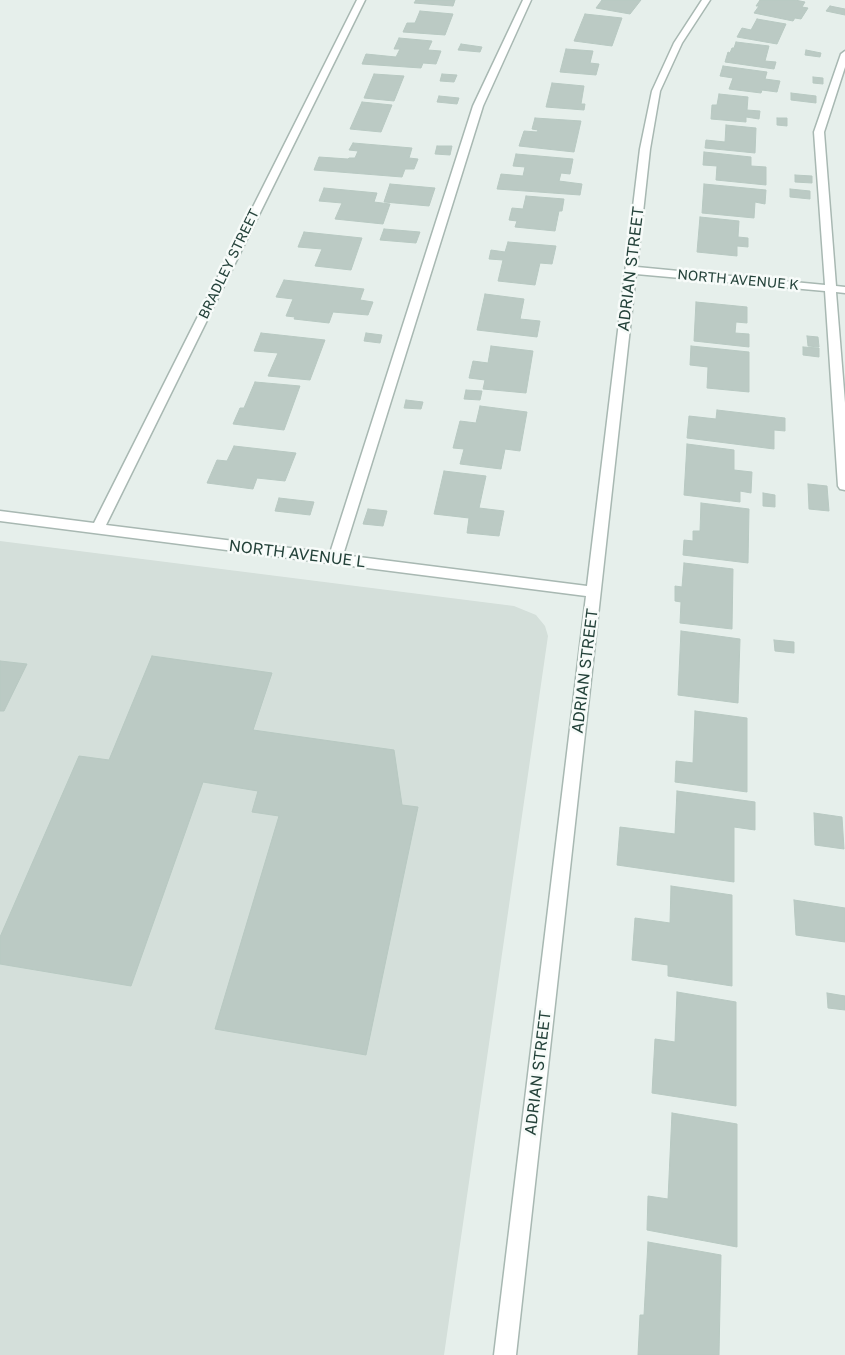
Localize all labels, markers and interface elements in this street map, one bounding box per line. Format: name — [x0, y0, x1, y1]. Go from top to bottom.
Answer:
street label: BRADLEY STREET — [195, 206, 263, 322]
street label: ADRIAN STREET — [614, 206, 648, 332]
street label: NORTH AVENUE K — [677, 266, 799, 294]
street label: NORTH AVENUE L — [228, 536, 366, 572]
street label: ADRIAN STREET — [568, 608, 602, 734]
street label: ADRIAN STREET — [521, 1010, 555, 1136]

